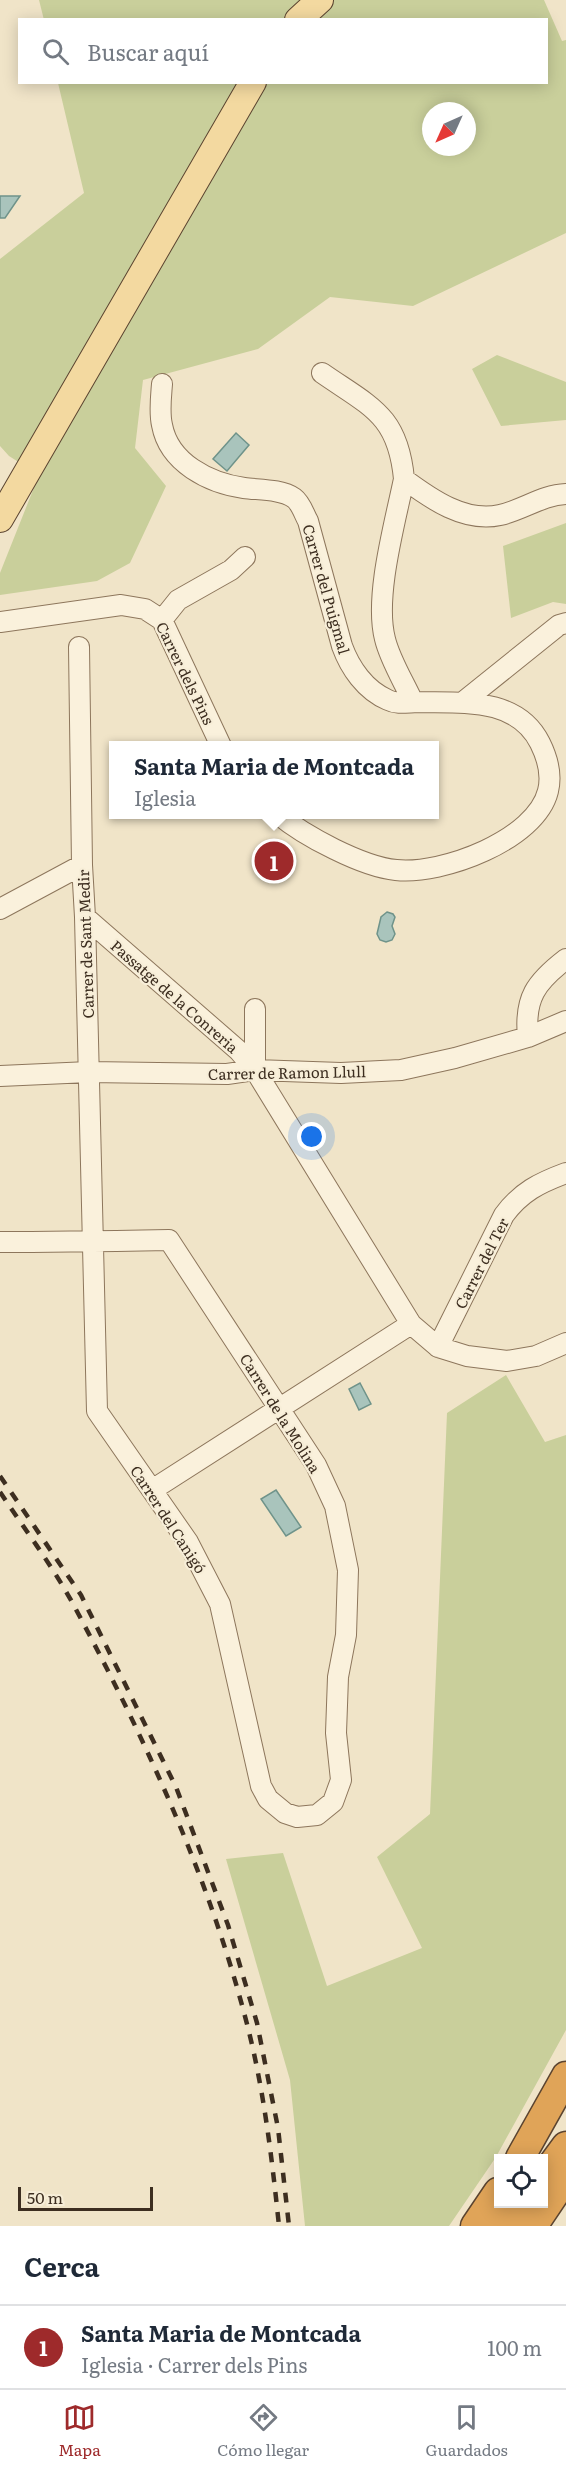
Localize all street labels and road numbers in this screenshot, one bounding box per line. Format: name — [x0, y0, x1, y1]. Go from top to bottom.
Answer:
street label: Carrer del Puigmal — [297, 521, 357, 657]
street label: Carrer dels Pins — [151, 618, 221, 729]
street label: Carrer de Sant Medir — [71, 869, 99, 1019]
street label: Passatge de la Conreria — [106, 934, 245, 1059]
street label: Carrer de Ramon Llull — [208, 1059, 366, 1085]
street label: Carrer del Ter — [448, 1213, 514, 1313]
street label: Carrer de la Molina — [235, 1349, 328, 1478]
street label: Carrer del Canigó — [125, 1460, 213, 1578]

